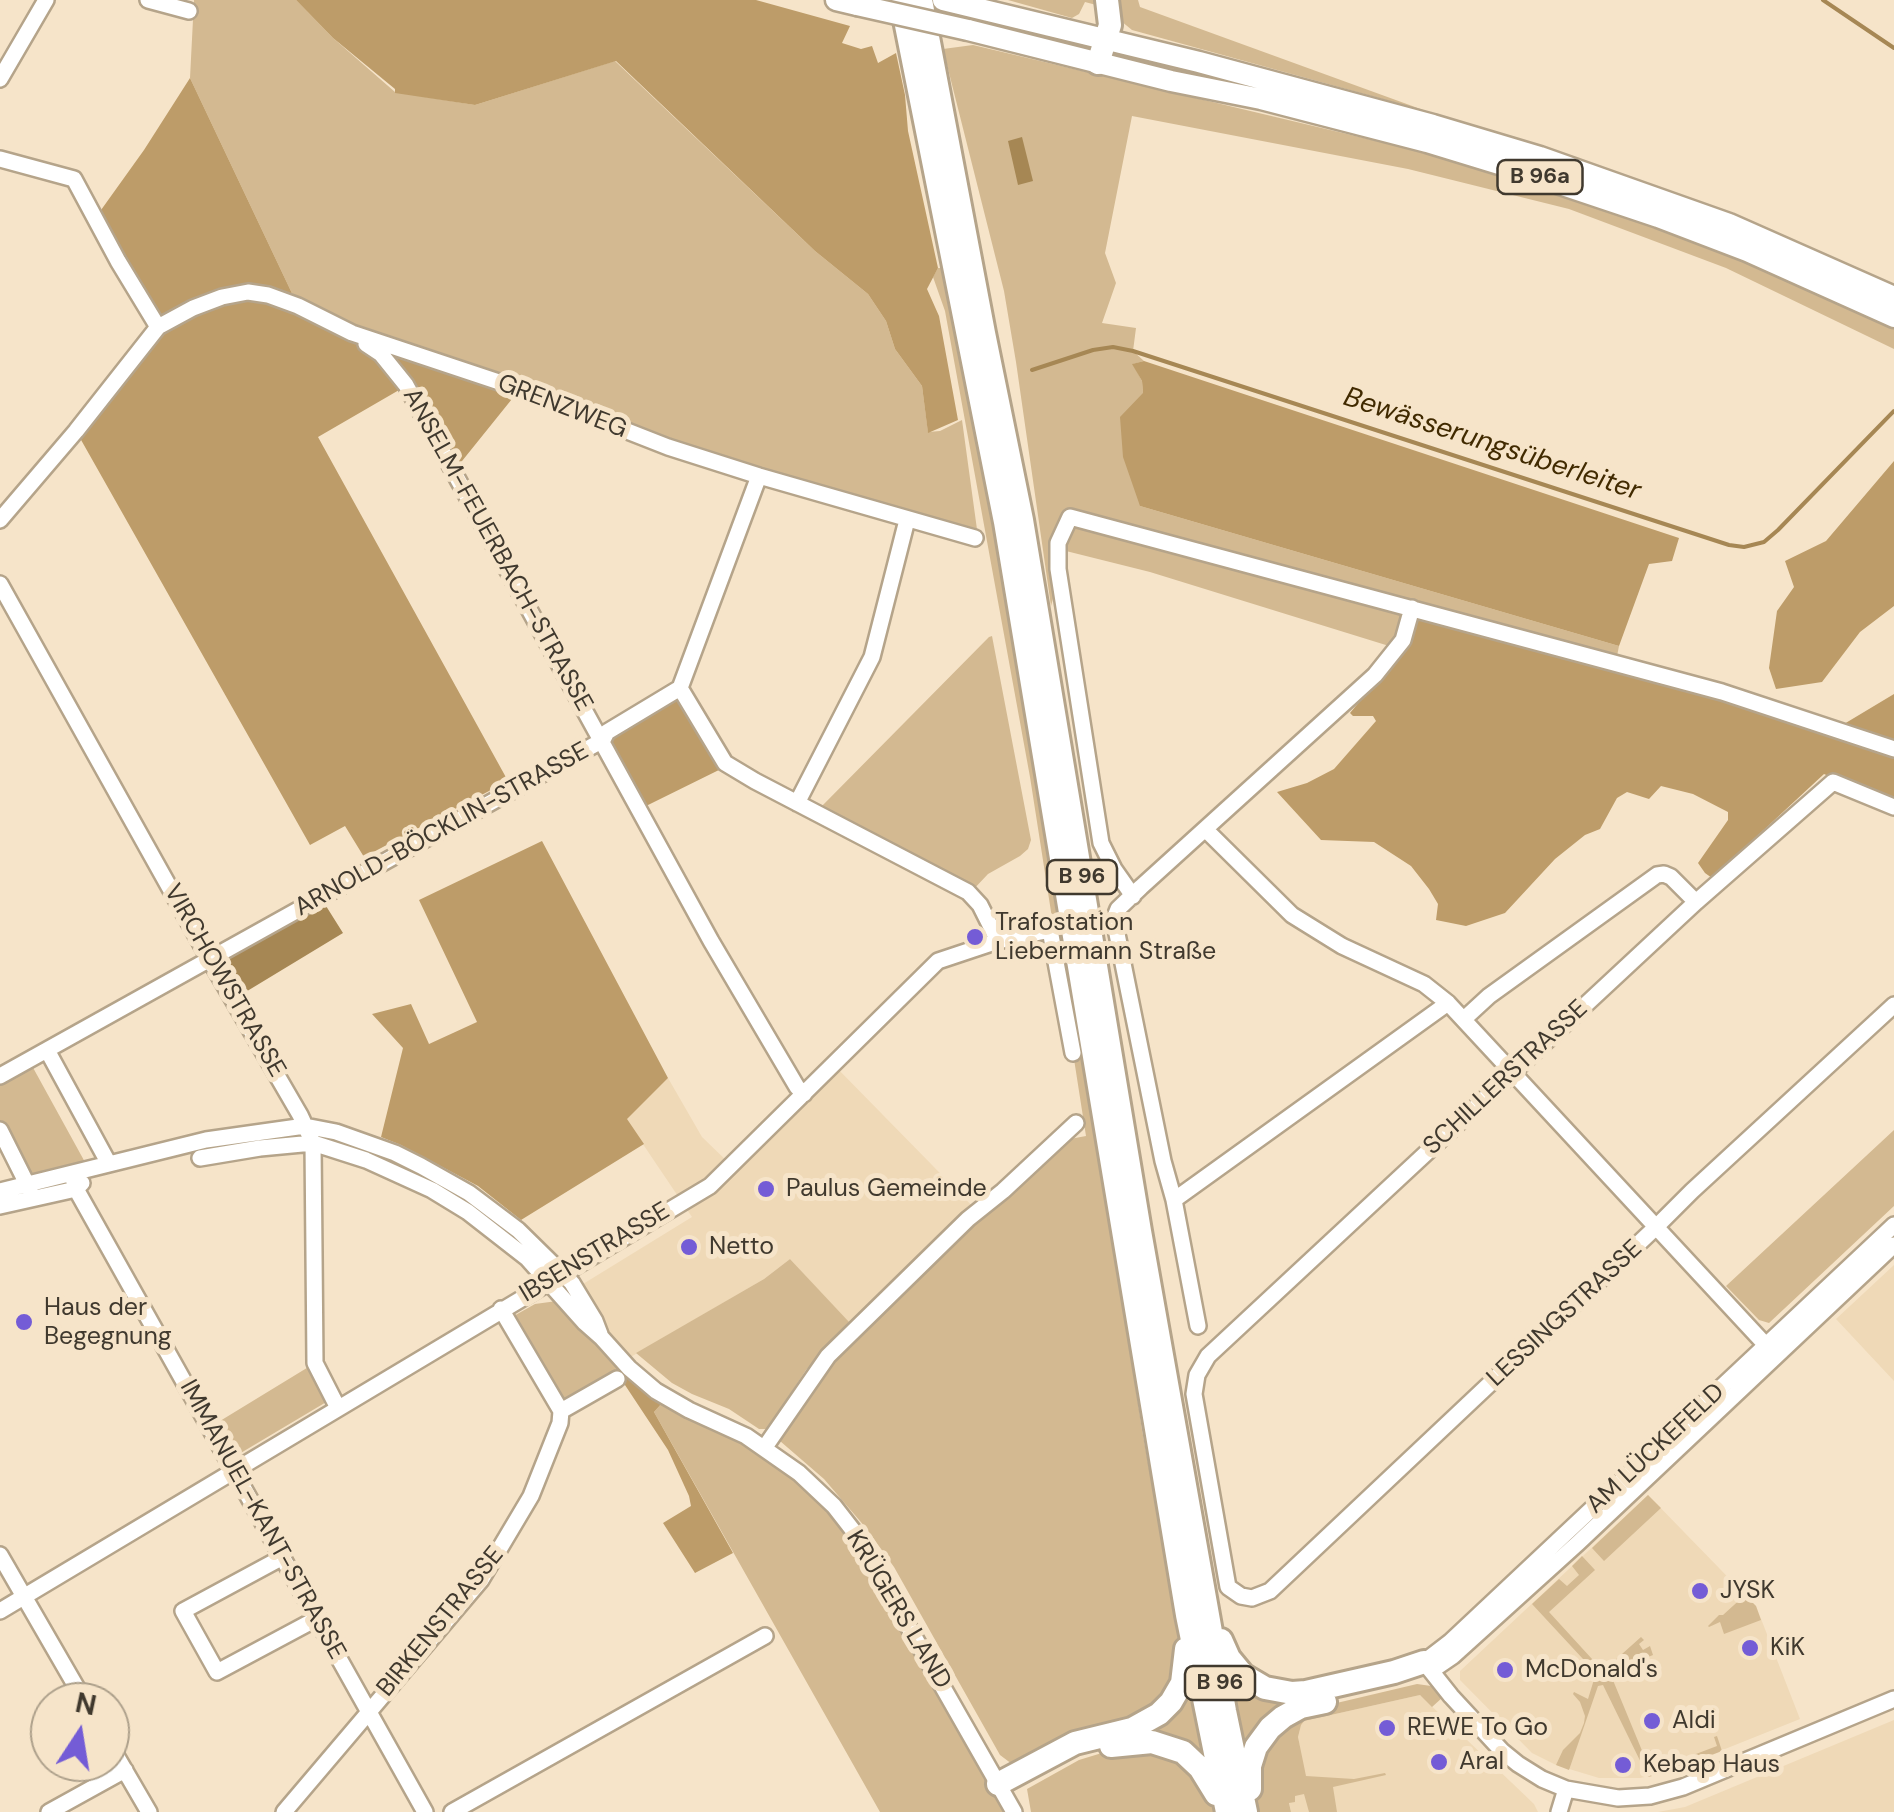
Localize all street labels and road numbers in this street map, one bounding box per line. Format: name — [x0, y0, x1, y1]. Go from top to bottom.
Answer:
road number: B 96a — [1498, 160, 1582, 194]
street label: GRENZWEG — [493, 369, 631, 445]
street label: ANSELM-FEUERBACH-STRASSE — [395, 383, 599, 717]
street label: ARNOLD-BÖCKLIN-STRASSE — [290, 737, 594, 923]
road number: B 96 — [1047, 860, 1117, 894]
street label: VIRCHOWSTRASSE — [157, 879, 291, 1083]
street label: SCHILLERSTRASSE — [1418, 994, 1594, 1162]
street label: IBSENSTRASSE — [515, 1196, 675, 1310]
street label: LESSINGSTRASSE — [1481, 1234, 1649, 1394]
street label: IMMANUEL-KANT-STRASSE — [173, 1375, 351, 1665]
street label: AM LÜCKEFELD — [1581, 1377, 1731, 1521]
street label: KRÜGERS LAND — [839, 1525, 957, 1695]
street label: BIRKENSTRASSE — [371, 1541, 511, 1703]
road number: B 96 — [1185, 1666, 1255, 1700]

